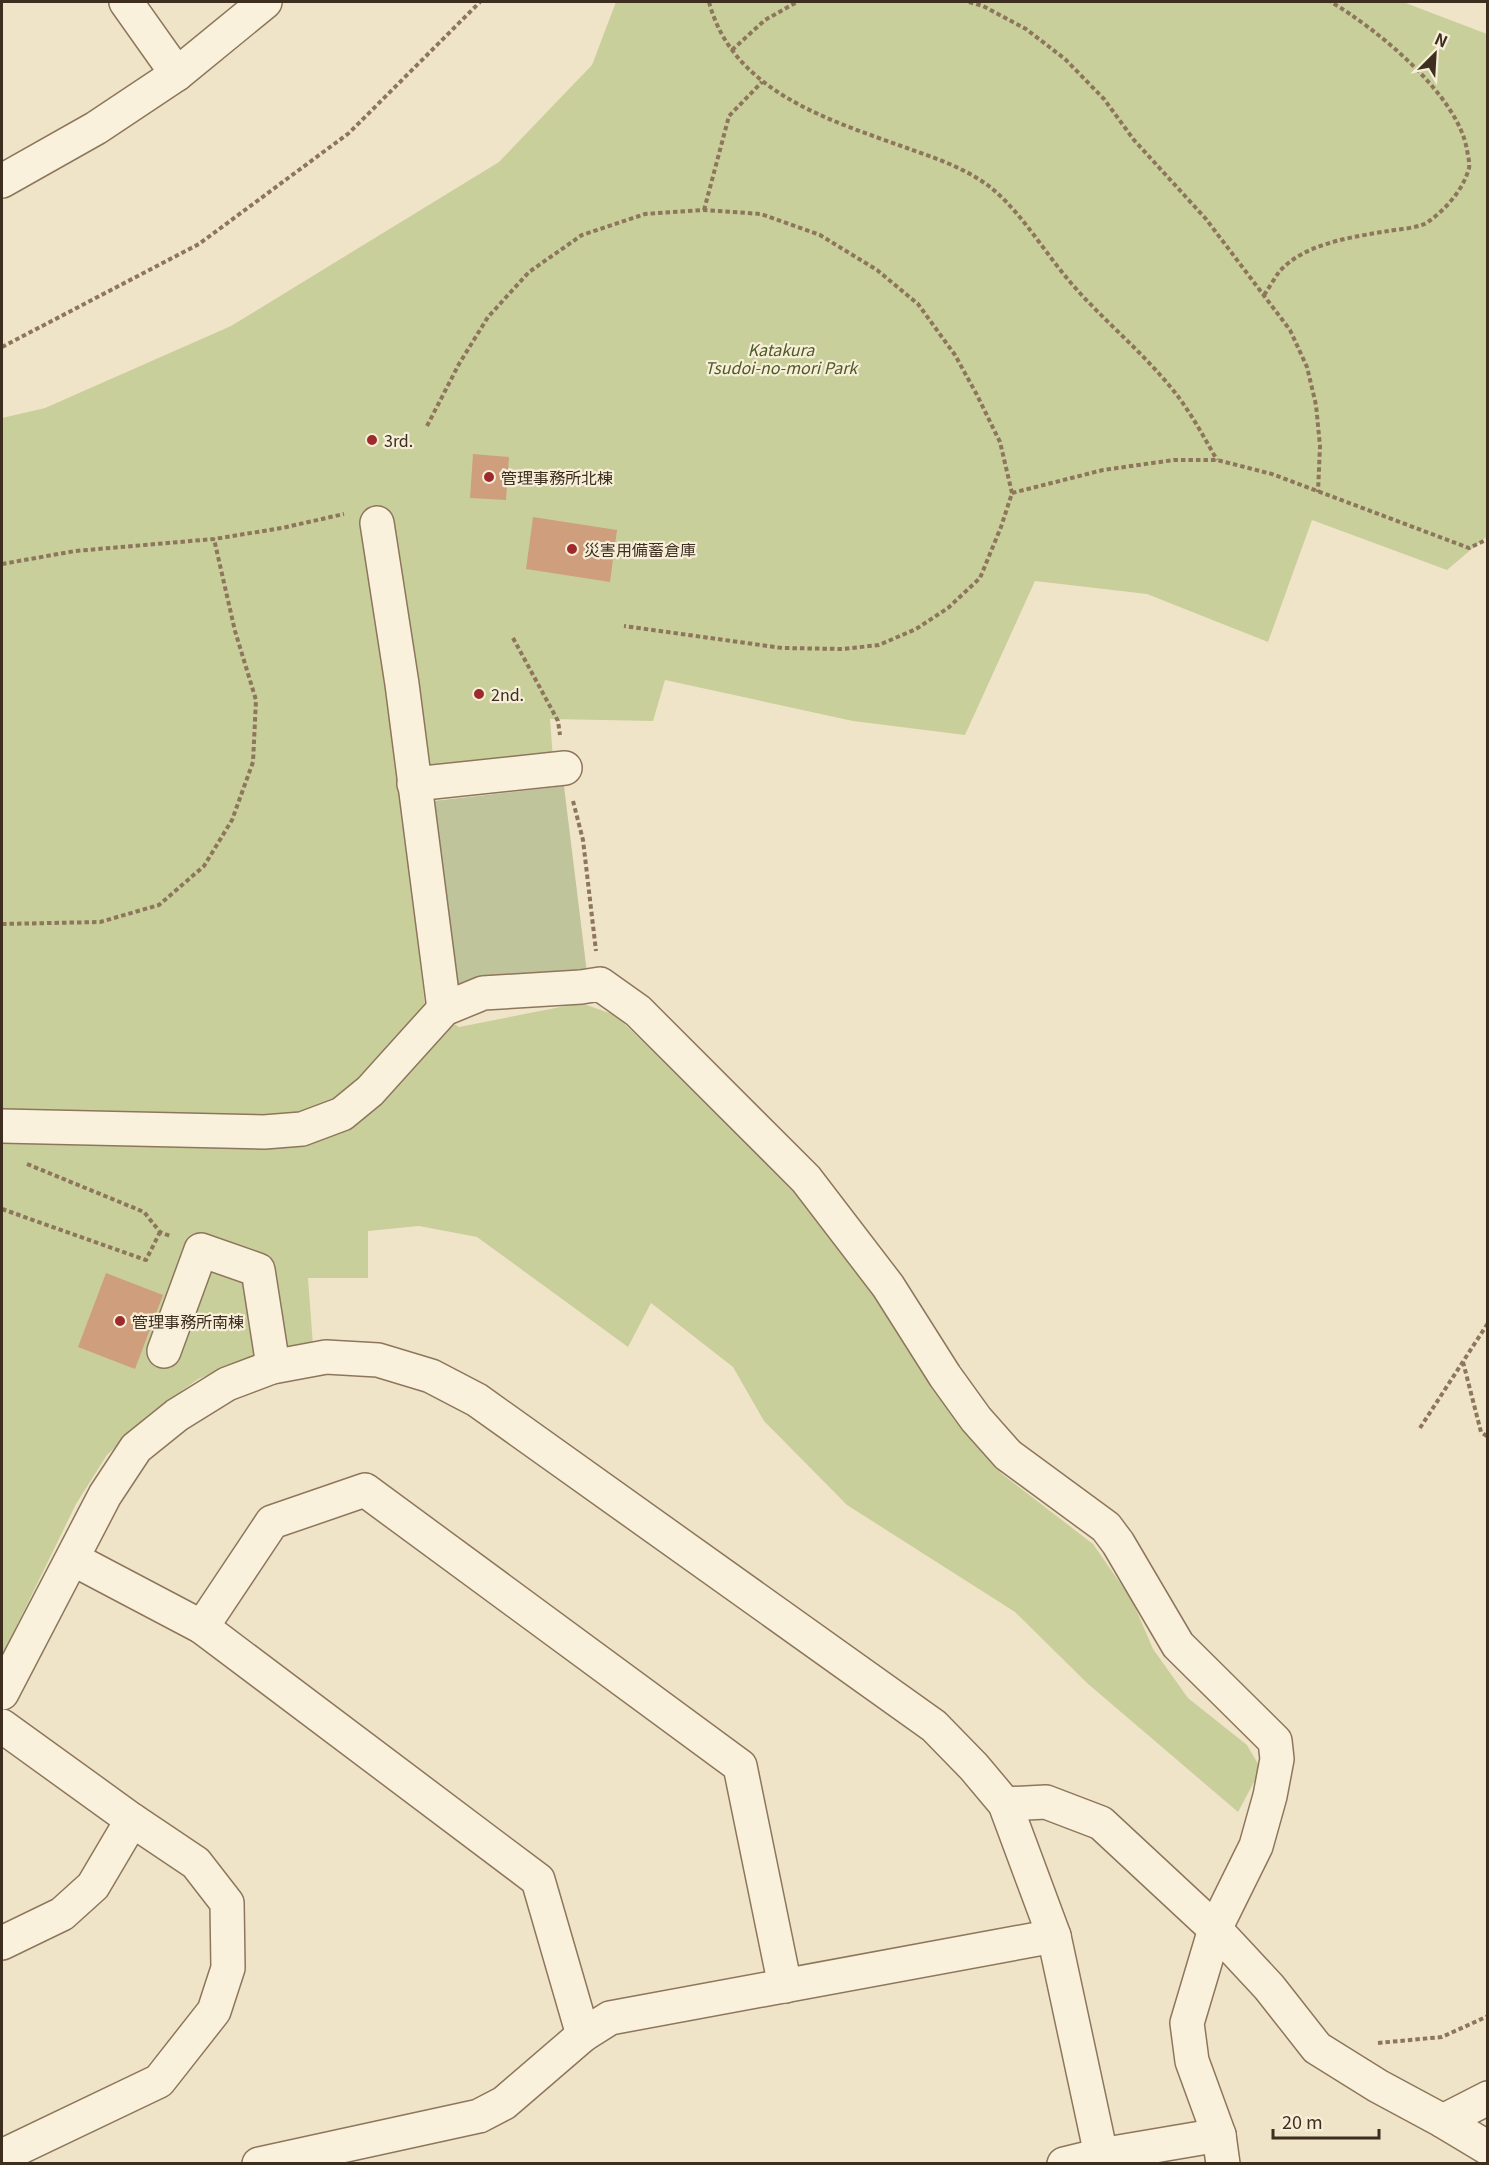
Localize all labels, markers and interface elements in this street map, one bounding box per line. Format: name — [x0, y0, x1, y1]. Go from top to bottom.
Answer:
north arrow — [1405, 24, 1465, 84]
text: N — [1431, 26, 1452, 53]
park label: Katakura Tsudoi-no-mori Park — [705, 337, 859, 379]
place label: 3rd. — [384, 428, 413, 452]
marker: 3rd. — [365, 433, 379, 447]
place label: 管理事務所北棟 — [501, 465, 613, 489]
marker: 管理事務所北棟 — [482, 470, 496, 484]
place label: 災害用備蓄倉庫 — [584, 537, 696, 561]
marker: 災害用備蓄倉庫 — [565, 542, 579, 556]
place label: 2nd. — [491, 682, 524, 706]
marker: 2nd. — [472, 687, 486, 701]
place label: 管理事務所南棟 — [132, 1309, 244, 1333]
marker: 管理事務所南棟 — [113, 1314, 127, 1328]
scale bar — [1273, 2102, 1380, 2140]
text: 20 m — [1282, 2108, 1323, 2134]

